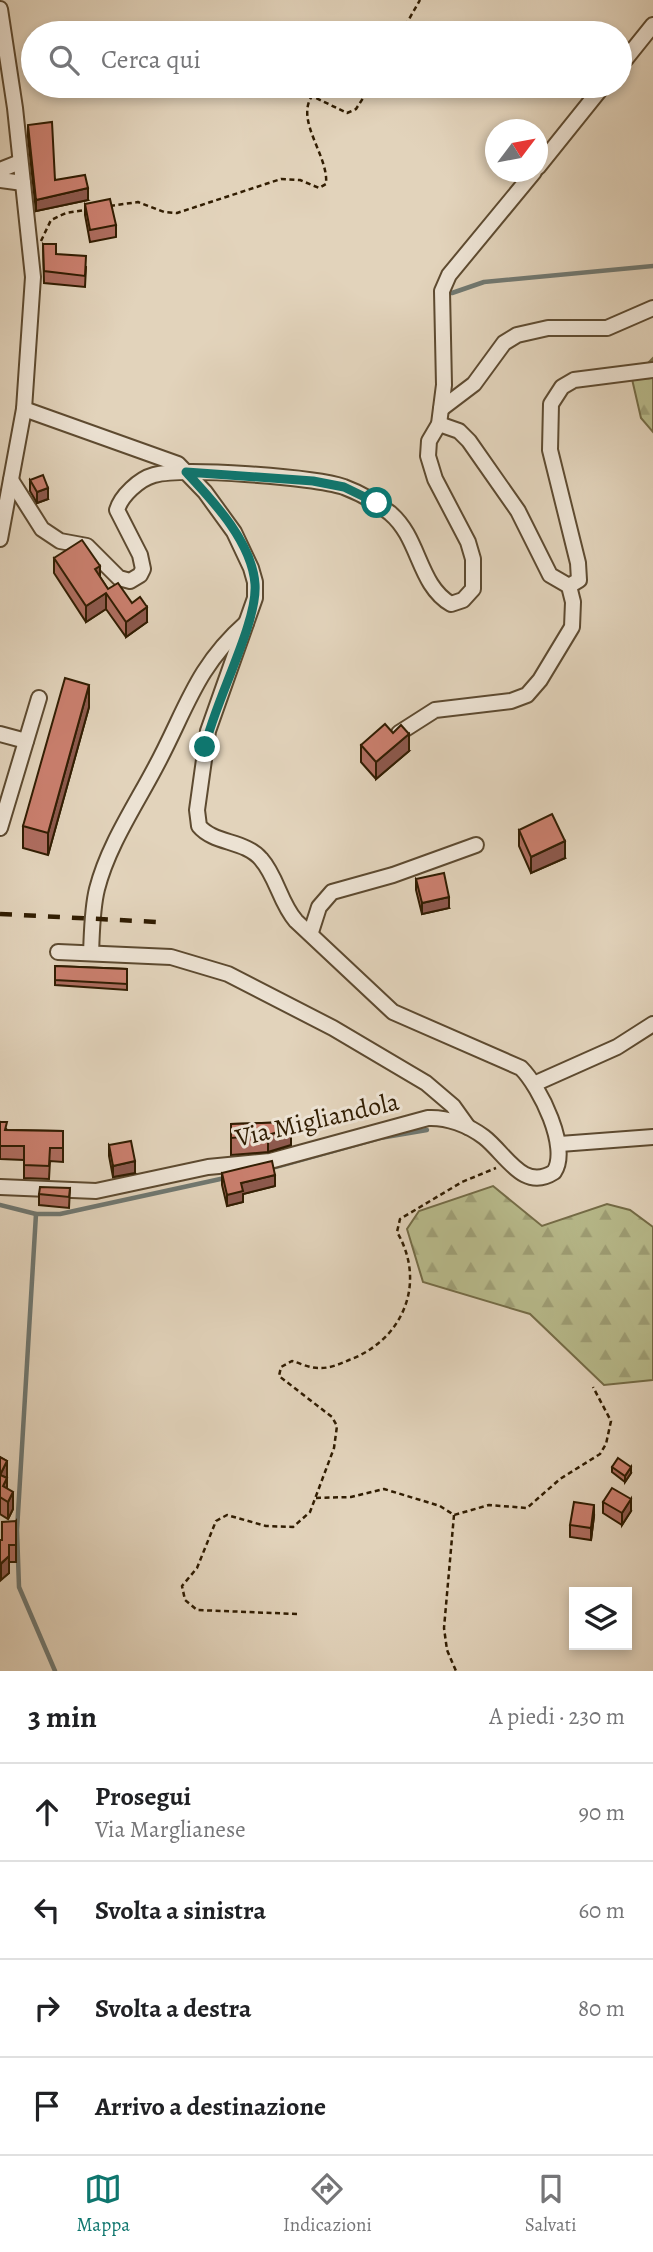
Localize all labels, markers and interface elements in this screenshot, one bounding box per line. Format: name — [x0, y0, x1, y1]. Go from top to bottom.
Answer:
search box — [21, 21, 632, 98]
icon: search — [45, 41, 83, 79]
text: Cerca qui — [101, 42, 201, 77]
north arrow — [485, 119, 548, 182]
route start — [361, 487, 392, 518]
route end — [189, 731, 220, 762]
street label: Via Migliandola — [231, 1084, 402, 1156]
map controls — [569, 1587, 632, 1650]
button: layers — [569, 1587, 632, 1650]
text: 3 min — [28, 1697, 97, 1737]
text: A piedi · 230 m — [489, 1701, 625, 1732]
text: Prosegui — [95, 1779, 191, 1814]
icon: ahead — [28, 1793, 66, 1831]
text: 90 m — [579, 1797, 625, 1828]
text: Via Marglianese — [95, 1814, 245, 1845]
icon: left — [28, 1891, 66, 1929]
text: Svolta a sinistra — [95, 1893, 266, 1928]
text: 60 m — [578, 1895, 625, 1926]
icon: right — [28, 1989, 66, 2027]
text: Svolta a destra — [95, 1991, 252, 2026]
text: 80 m — [578, 1993, 625, 2024]
icon: arrive — [28, 2087, 66, 2125]
text: Arrivo a destinazione — [95, 2089, 326, 2124]
tab: Mappa — [76, 2170, 130, 2238]
tab: Indicazioni — [283, 2170, 372, 2238]
tab: Salvati — [525, 2170, 577, 2238]

